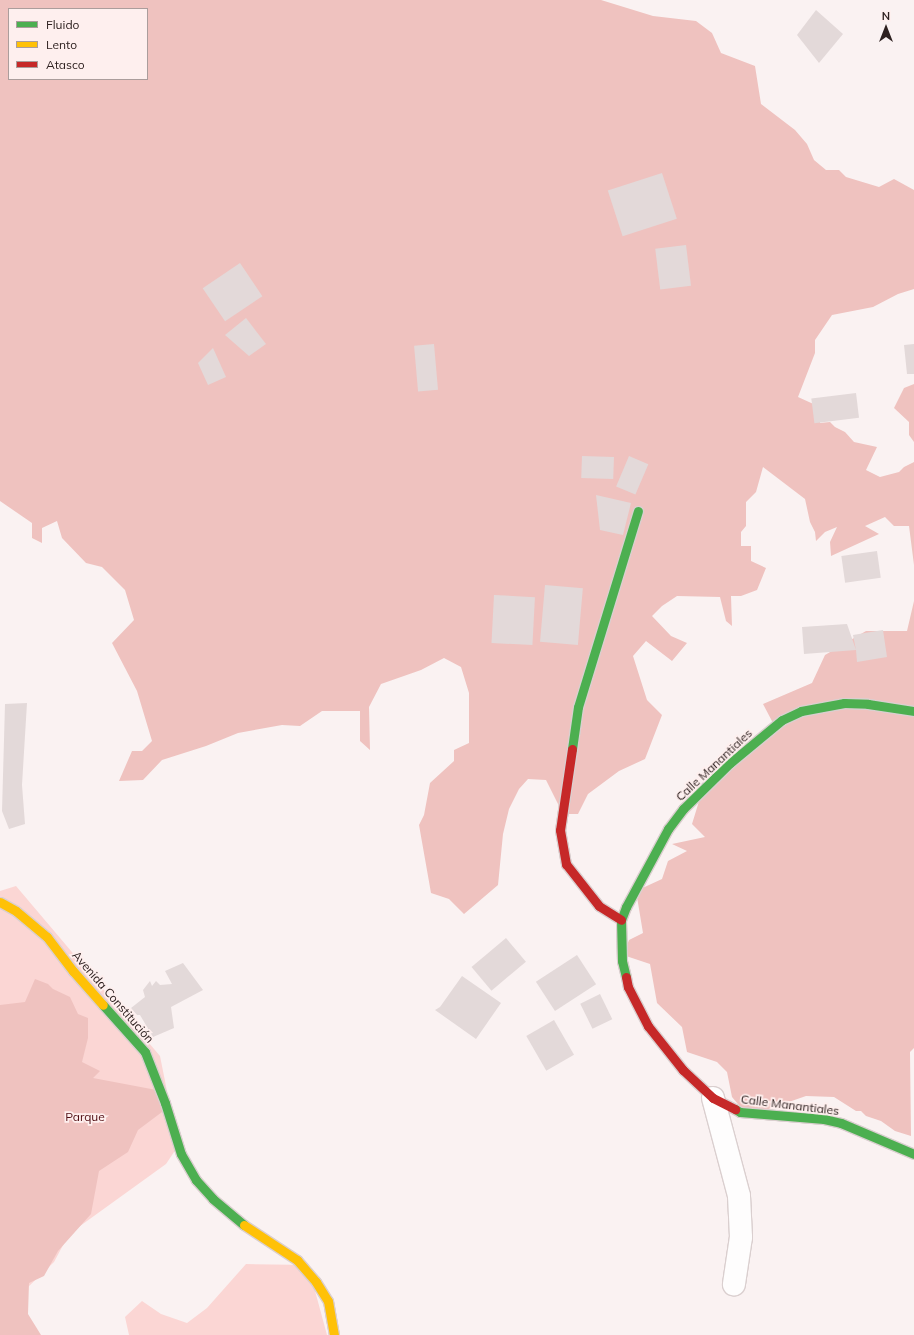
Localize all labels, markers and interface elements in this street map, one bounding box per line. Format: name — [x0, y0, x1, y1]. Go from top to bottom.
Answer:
legend — [8, 8, 148, 80]
north arrow — [866, 8, 906, 48]
text: N — [882, 9, 890, 23]
text: Fluido — [46, 17, 79, 32]
text: Lento — [46, 37, 77, 52]
text: Atasco — [46, 57, 85, 72]
street label: Calle Manantiales — [673, 726, 755, 804]
street label: Avenida Constitución — [69, 948, 157, 1046]
street label: Calle Manantiales — [740, 1092, 840, 1118]
park label: Parque — [65, 1110, 105, 1124]

